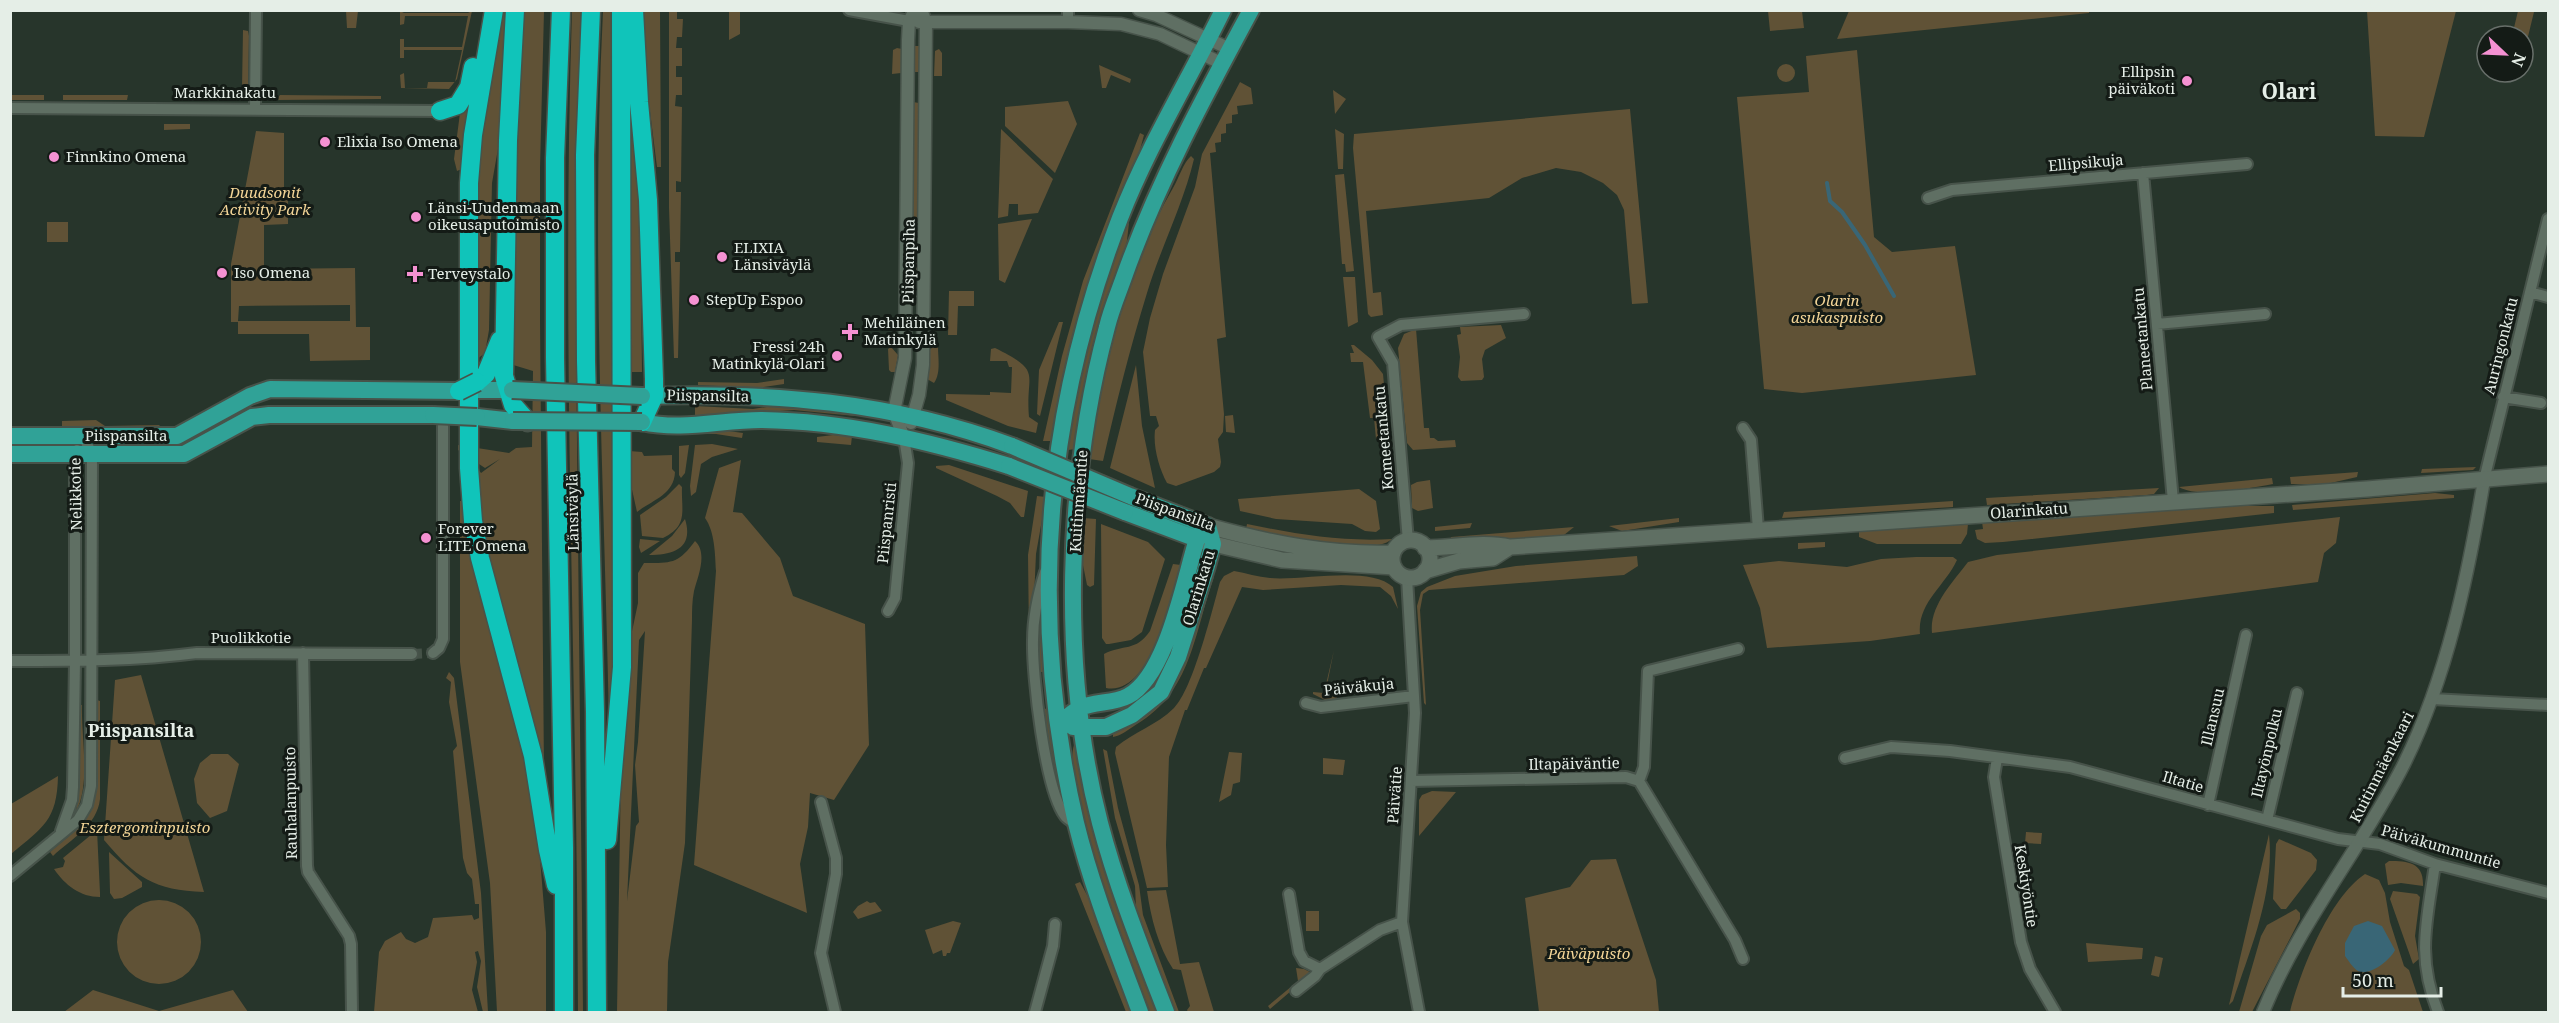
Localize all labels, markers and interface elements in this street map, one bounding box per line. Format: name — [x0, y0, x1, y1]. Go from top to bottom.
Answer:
north arrow — [2475, 24, 2535, 84]
text: N — [2506, 50, 2531, 70]
place label: Ellipsin päiväkoti — [2108, 61, 2175, 98]
marker: Ellipsin päiväkoti — [2180, 74, 2194, 88]
district label: Olari — [2262, 77, 2317, 105]
street label: Markkinakatu — [174, 82, 277, 102]
place label: Elixia Iso Omena — [337, 131, 458, 151]
marker: Elixia Iso Omena — [318, 135, 332, 149]
place label: Finnkino Omena — [66, 146, 186, 166]
street label: Ellipsikuja — [2047, 149, 2124, 175]
marker: Finnkino Omena — [47, 150, 61, 164]
park label: Duudsonit Activity Park — [218, 182, 311, 219]
place label: Länsi-Uudenmaan oikeusaputoimisto — [428, 197, 560, 234]
marker: Länsi-Uudenmaan oikeusaputoimisto — [409, 210, 423, 224]
street label: Piispanpiha — [897, 218, 919, 304]
place label: ELIXIA Länsiväylä — [734, 237, 811, 274]
marker: ELIXIA Länsiväylä — [715, 250, 729, 264]
place label: Iso Omena — [234, 262, 310, 282]
place label: Terveystalo — [428, 263, 511, 283]
marker: Terveystalo — [406, 265, 424, 283]
marker: Iso Omena — [215, 266, 229, 280]
street label: Planeetankatu — [2127, 286, 2156, 391]
place label: StepUp Espoo — [706, 289, 803, 309]
park label: Olarin asukaspuisto — [1791, 290, 1883, 327]
marker: StepUp Espoo — [687, 293, 701, 307]
street label: Auringonkatu — [2478, 294, 2522, 397]
place label: Mehiläinen Matinkylä — [864, 312, 946, 349]
marker: Mehiläinen Matinkylä — [841, 323, 859, 341]
place label: Fressi 24h Matinkylä-Olari — [712, 336, 825, 373]
marker: Fressi 24h Matinkylä-Olari — [830, 349, 844, 363]
street label: Piispansilta — [666, 384, 750, 406]
street label: Komeetankatu — [1368, 385, 1398, 491]
street label: Piispansilta — [85, 425, 167, 445]
street label: Kuitinmäentie — [1064, 449, 1092, 553]
street label: Nelikkotie — [64, 457, 86, 531]
street label: Länsiväylä — [561, 473, 583, 551]
street label: Piispanristi — [872, 481, 900, 564]
street label: Piispansilta — [1133, 488, 1218, 535]
street label: Olarinkatu — [1989, 497, 2069, 523]
place label: Forever LITE Omena — [438, 518, 527, 555]
marker: Forever LITE Omena — [419, 531, 433, 545]
street label: Olarinkatu — [1177, 547, 1219, 628]
street label: Puolikkotie — [211, 627, 291, 647]
street label: Päiväkuja — [1323, 672, 1395, 700]
street label: Illansuu — [2196, 685, 2228, 748]
street label: Iltayönpolku — [2246, 706, 2286, 799]
street label: Kuitinmäenkaari — [2344, 707, 2418, 825]
district label: Piispansilta — [88, 718, 195, 742]
street label: Rauhalanpuisto — [279, 746, 301, 860]
street label: Iltapäiväntie — [1528, 752, 1620, 774]
street label: Päivätie — [1382, 766, 1406, 824]
street label: Iltatie — [2160, 766, 2206, 796]
park label: Esztergominpuisto — [79, 817, 210, 837]
street label: Päiväkummuntie — [2379, 819, 2503, 873]
street label: Keskiyöntie — [2011, 843, 2043, 929]
park label: Päiväpuisto — [1547, 943, 1630, 963]
scale bar — [2343, 960, 2440, 998]
text: 50 m — [2352, 968, 2394, 992]

